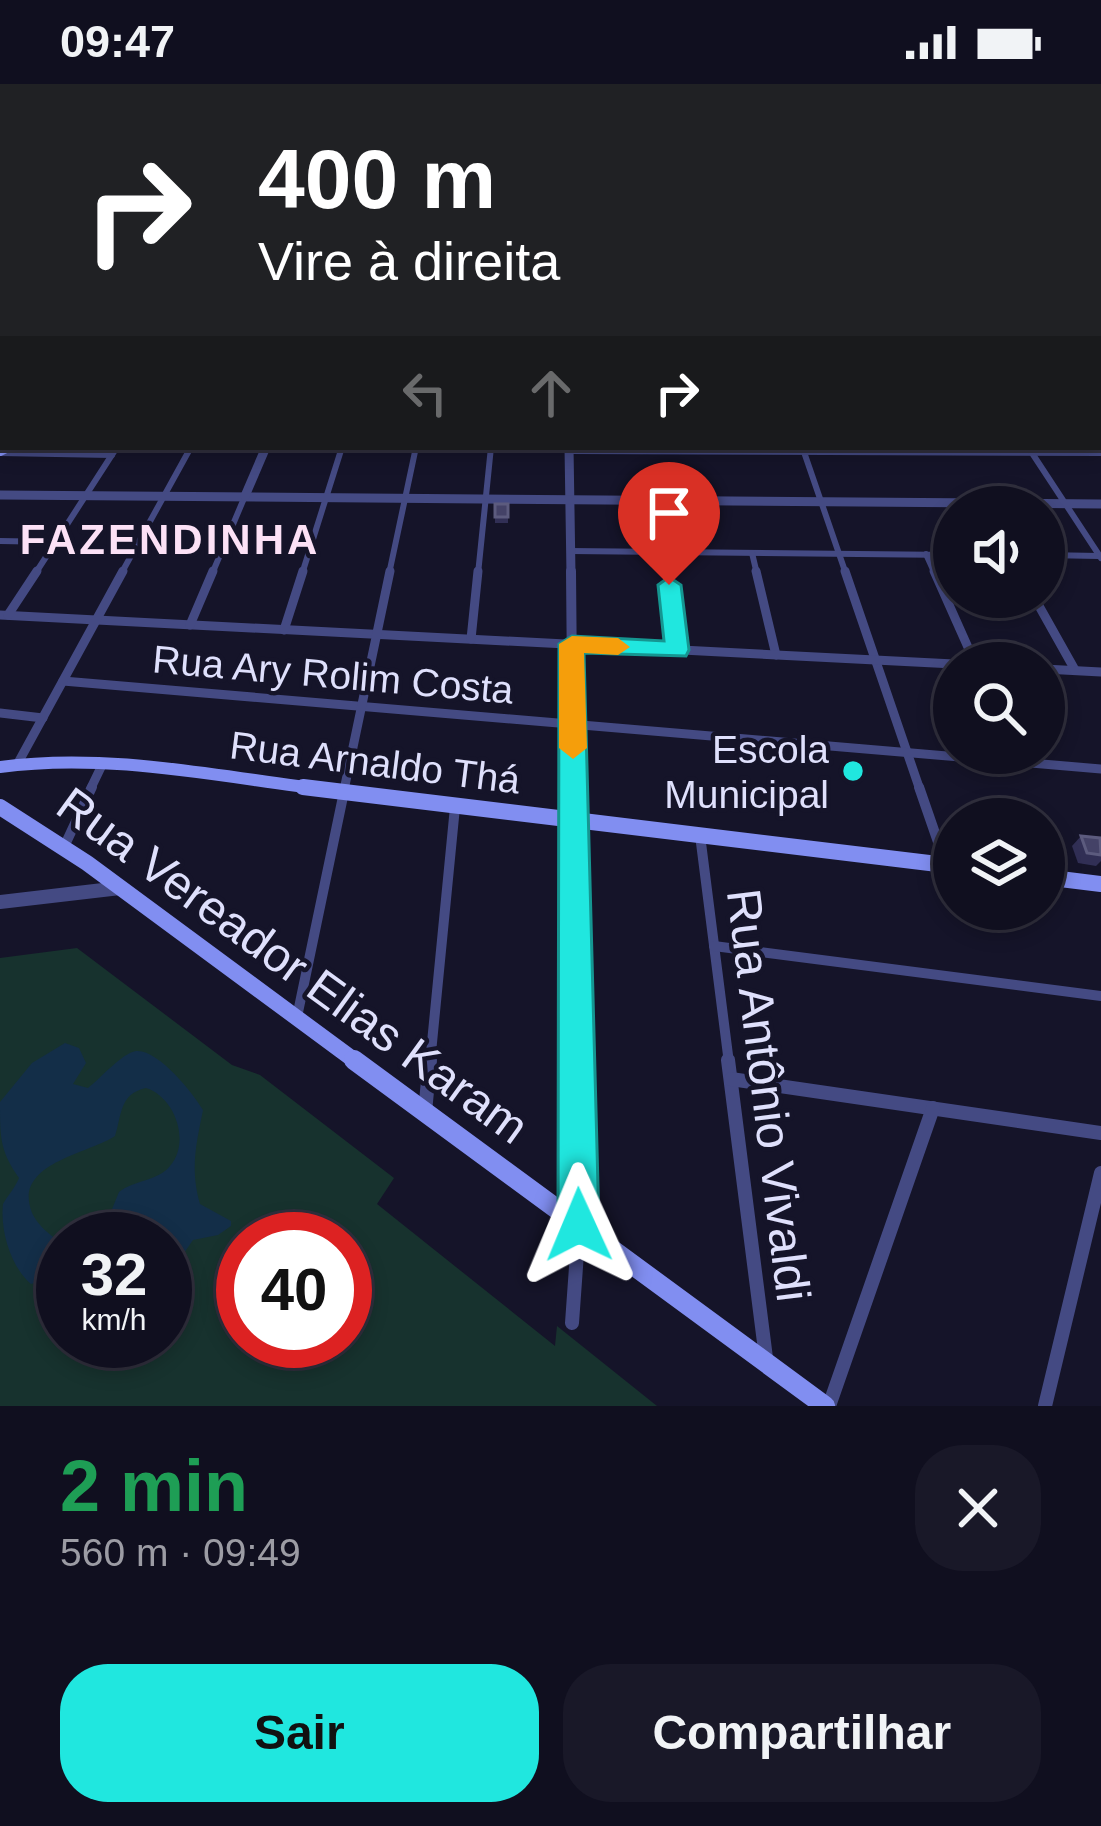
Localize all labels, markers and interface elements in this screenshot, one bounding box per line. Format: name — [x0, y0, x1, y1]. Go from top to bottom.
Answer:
text: 09:47 — [60, 16, 175, 67]
icon: right — [60, 132, 216, 288]
text: 400 m — [258, 132, 496, 226]
text: Vire à direita — [258, 231, 560, 291]
icon: left — [392, 360, 458, 426]
icon: ahead — [518, 360, 584, 426]
icon: right — [644, 360, 710, 426]
pin — [618, 462, 720, 585]
icon: arrive — [636, 480, 702, 546]
map controls — [933, 486, 1065, 930]
button: sound — [933, 486, 1065, 618]
district label: FAZENDINHA — [20, 516, 320, 563]
street label: Rua Ary Rolim Costa — [151, 637, 515, 712]
button: search — [933, 642, 1065, 774]
street label: Rua Arnaldo Thá — [227, 723, 523, 802]
place label: Escola Municipal — [664, 728, 829, 816]
marker: Escola Municipal — [840, 758, 866, 784]
street label: Rua Vereador Elias Karam — [47, 777, 538, 1154]
button: layers — [933, 798, 1065, 930]
street label: Rua Antônio Vivaldi — [717, 886, 820, 1304]
position arrow — [516, 1162, 642, 1288]
speed limit sign: 40 — [216, 1212, 372, 1368]
text: 32 — [81, 1241, 147, 1308]
text: km/h — [81, 1303, 147, 1336]
button: close — [915, 1445, 1041, 1571]
text: 2 min — [60, 1446, 248, 1526]
text: 560 m · 09:49 — [60, 1531, 301, 1574]
button: Sair — [60, 1664, 539, 1802]
button: Compartilhar — [563, 1664, 1041, 1802]

